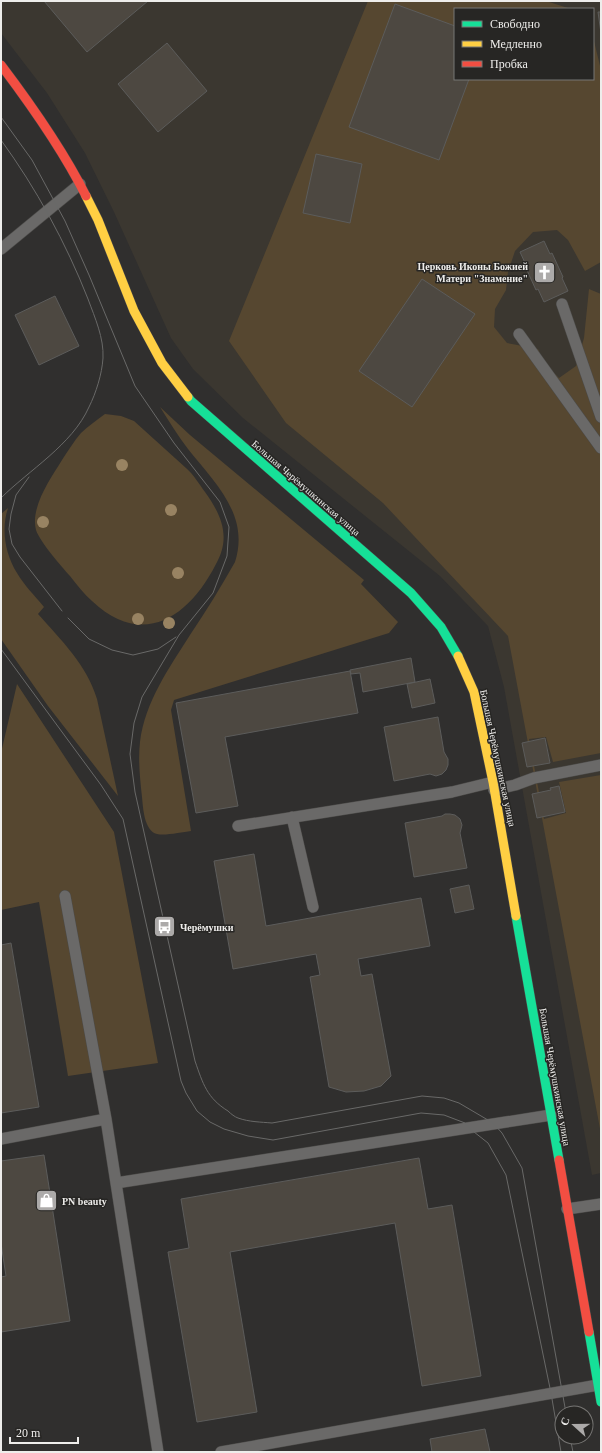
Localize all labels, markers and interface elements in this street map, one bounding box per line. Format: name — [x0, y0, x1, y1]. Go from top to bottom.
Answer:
legend — [454, 8, 594, 80]
text: Свободно — [490, 17, 540, 31]
text: Медленно — [490, 37, 542, 51]
text: Пробка — [490, 57, 528, 71]
church icon: Церковь Иконы Божией Матери "Знамение" — [531, 259, 557, 285]
place label: Церковь Иконы Божией Матери "Знамение" — [418, 261, 528, 284]
street label: Большая Черёмушкинская улица — [250, 438, 363, 538]
street label: Большая Черёмушкинская улица — [478, 689, 518, 828]
bus stop icon: Черёмушки — [152, 914, 178, 940]
place label: Черёмушки — [180, 922, 234, 933]
street label: Большая Черёмушкинская улица — [537, 1007, 573, 1147]
shop icon: PN beauty — [34, 1188, 60, 1214]
place label: PN beauty — [62, 1196, 107, 1207]
north arrow — [554, 1405, 594, 1445]
text: С — [558, 1416, 572, 1427]
scale bar — [10, 1419, 78, 1445]
text: 20 m — [16, 1426, 41, 1440]

